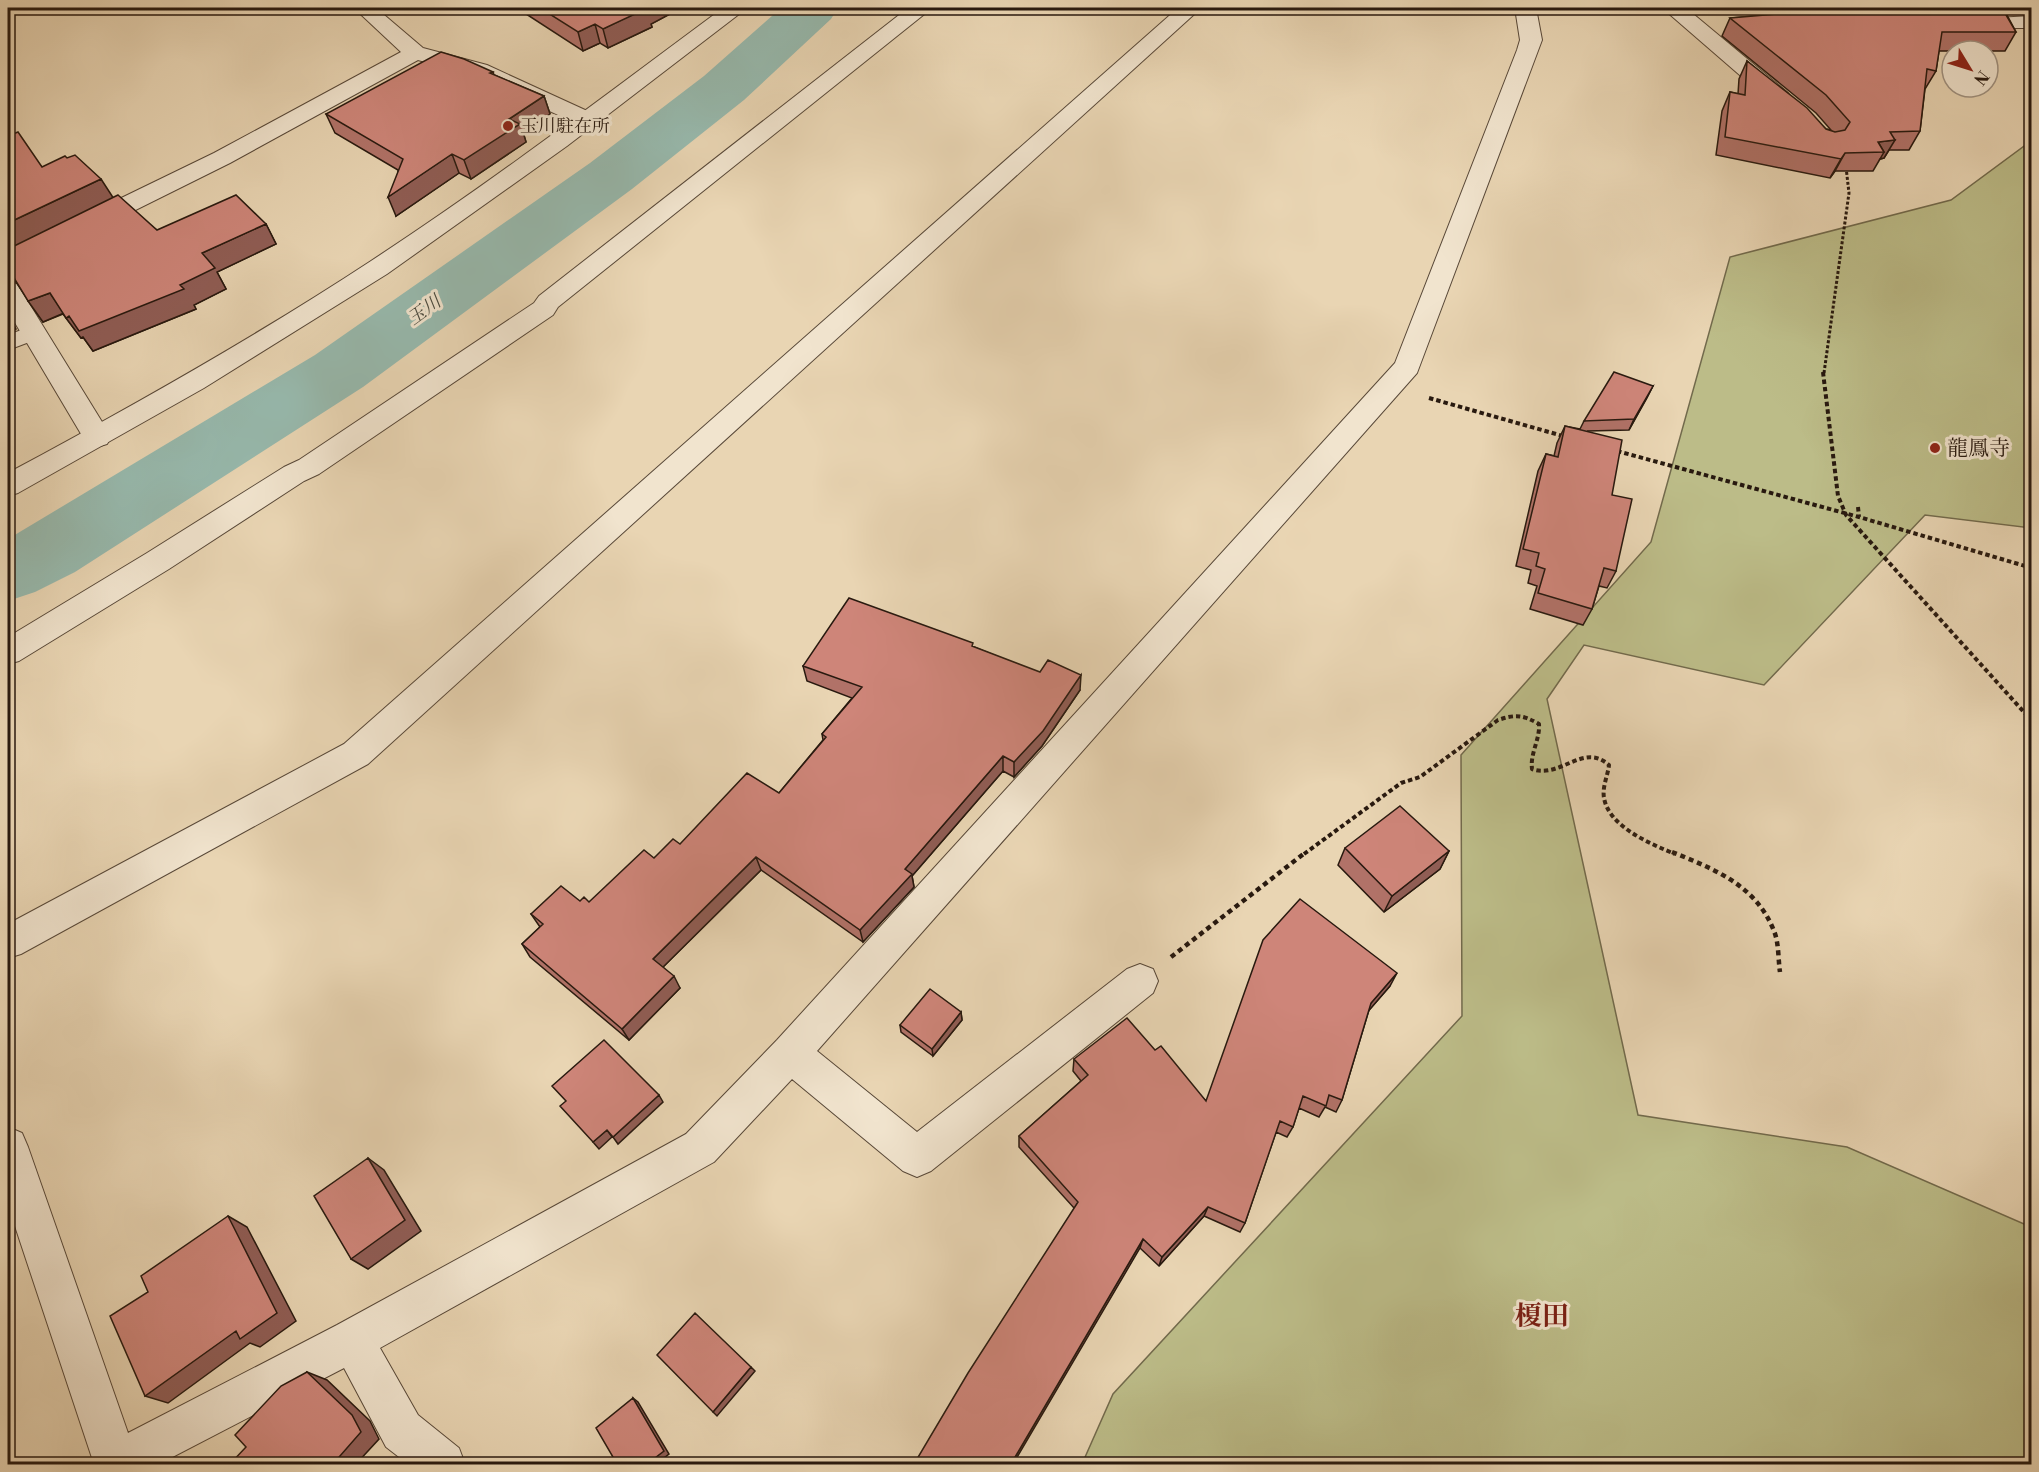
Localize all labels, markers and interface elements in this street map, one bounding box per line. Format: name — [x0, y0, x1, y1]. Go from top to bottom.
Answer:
north arrow — [1940, 39, 2000, 99]
text: N — [1969, 66, 1993, 89]
place label: 玉川駐在所 — [520, 115, 610, 138]
marker: 玉川駐在所 — [501, 119, 515, 133]
water label: 玉川 — [403, 289, 447, 330]
place label: 龍鳳寺 — [1947, 436, 2010, 462]
marker: 龍鳳寺 — [1928, 441, 1942, 455]
district label: 榎田 — [1515, 1300, 1569, 1334]

